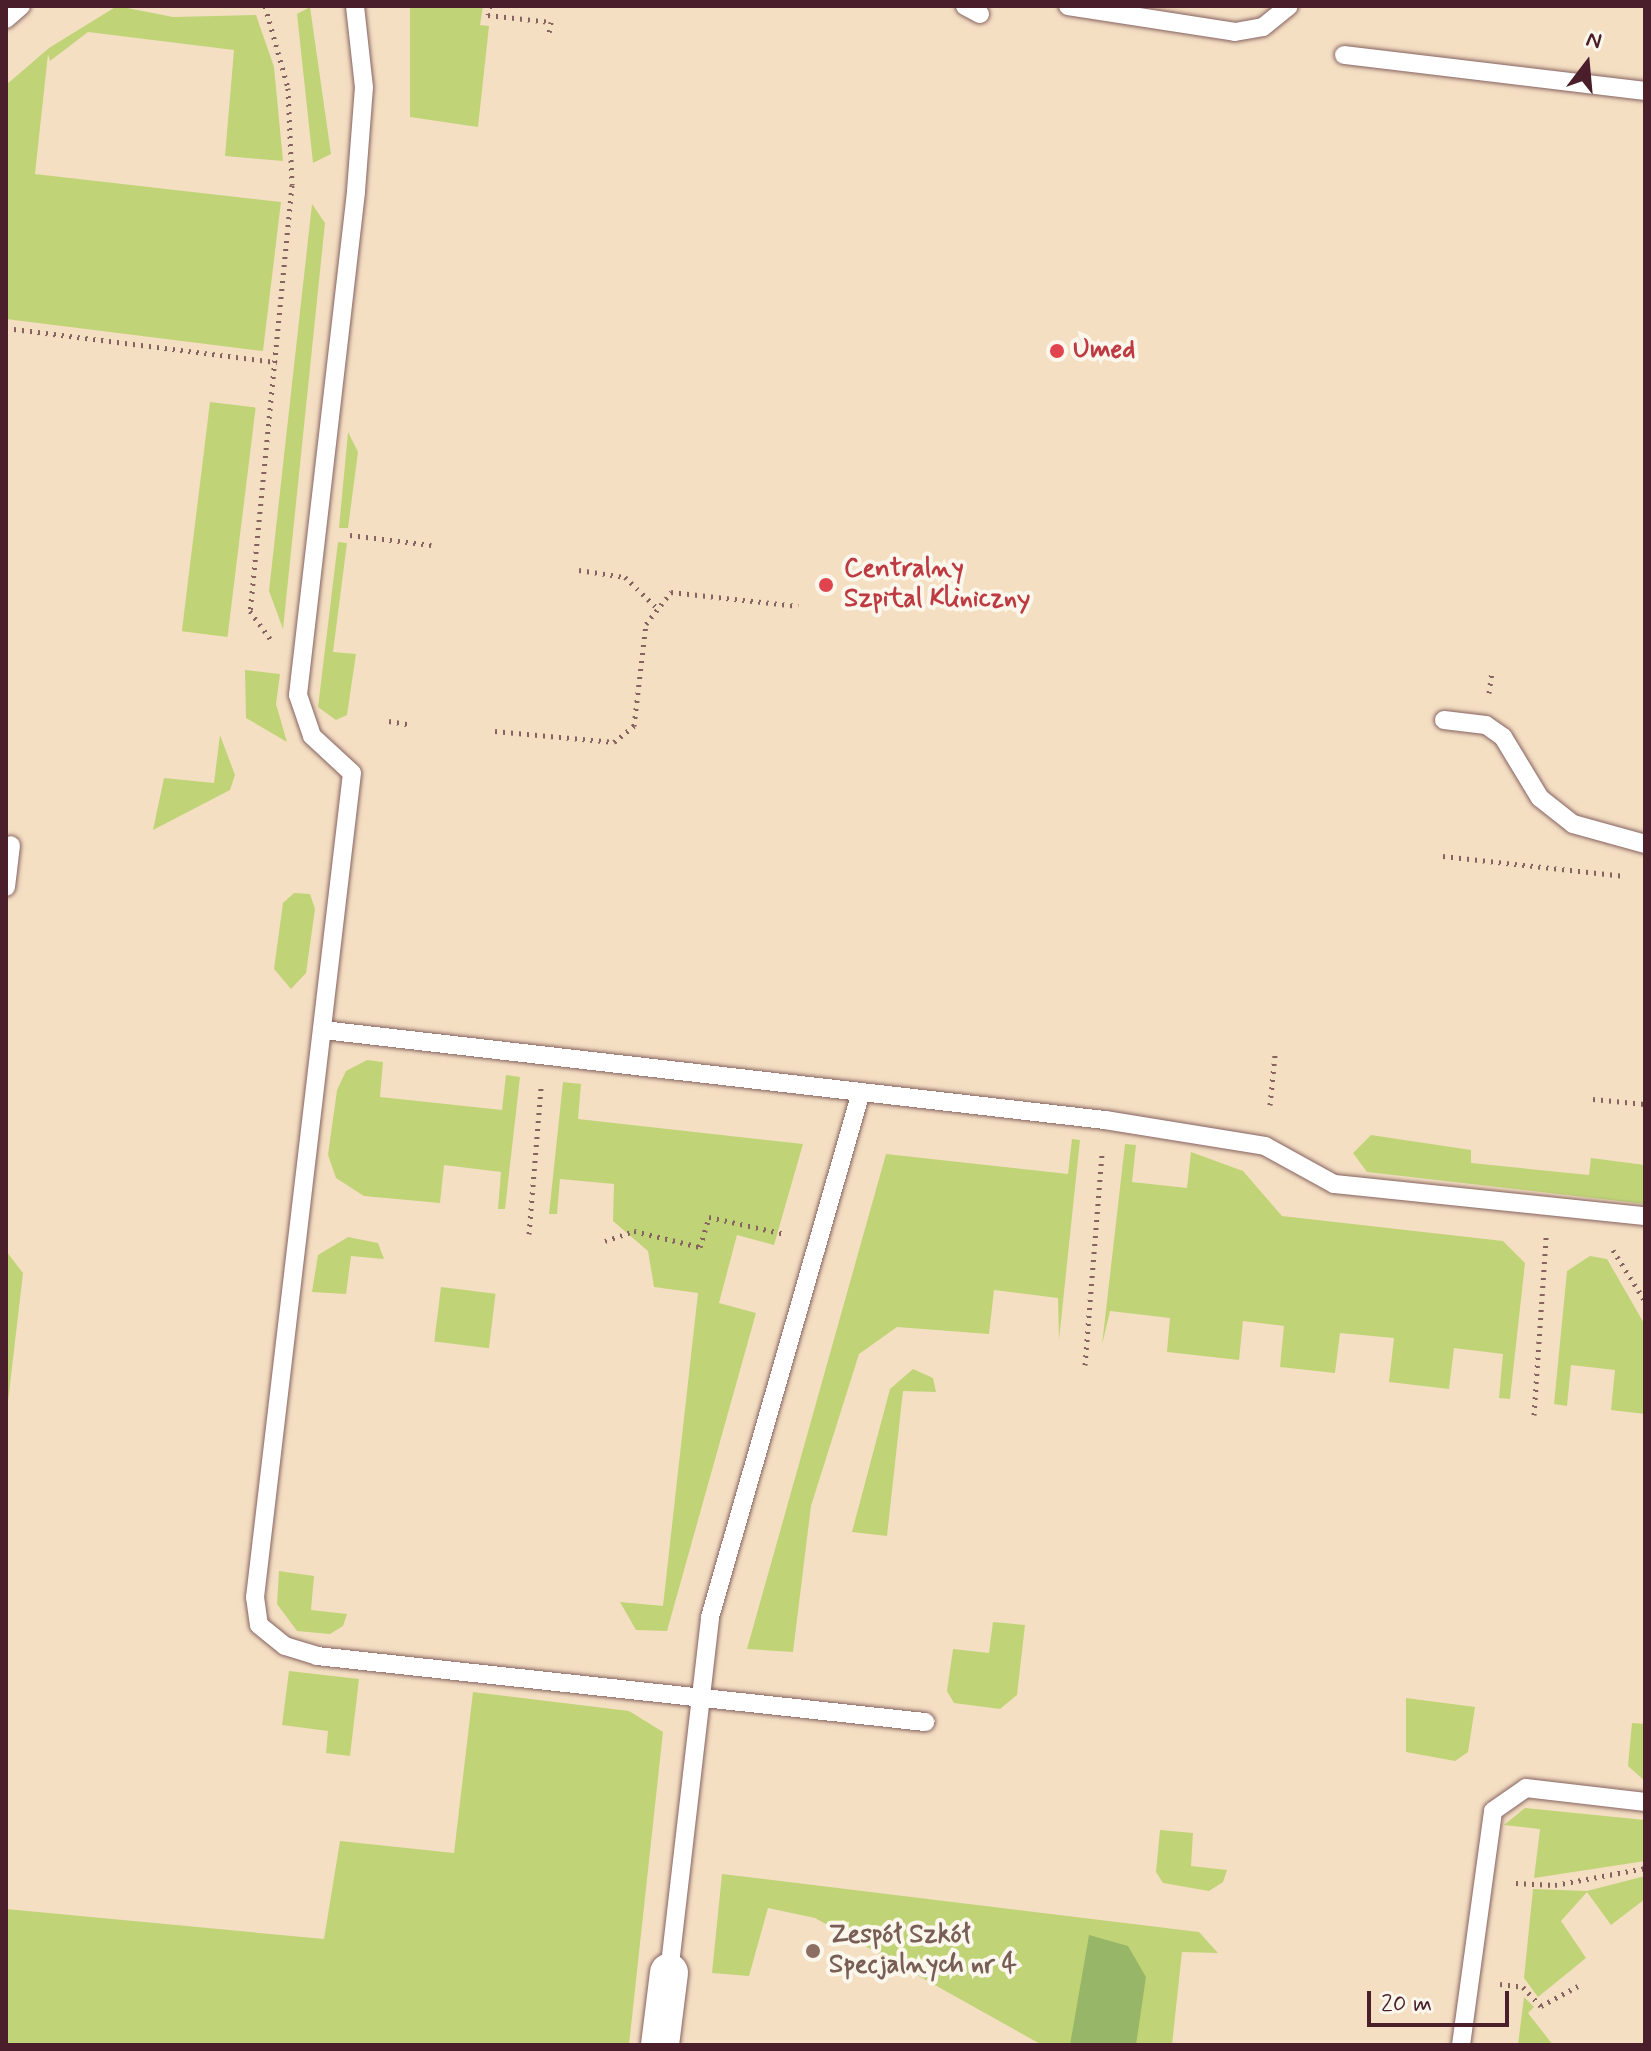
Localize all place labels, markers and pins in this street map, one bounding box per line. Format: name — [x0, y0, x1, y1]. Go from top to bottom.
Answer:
place label: Umed — [1073, 335, 1135, 367]
marker: Umed — [1048, 342, 1066, 360]
place label: Centralny Szpital Kliniczny — [844, 554, 1033, 616]
marker: Centralny Szpital Kliniczny — [815, 574, 837, 596]
place label: Zespół Szkół Specjalnych nr 4 — [829, 1920, 1017, 1982]
marker: Zespół Szkół Specjalnych nr 4 — [804, 1942, 822, 1960]

